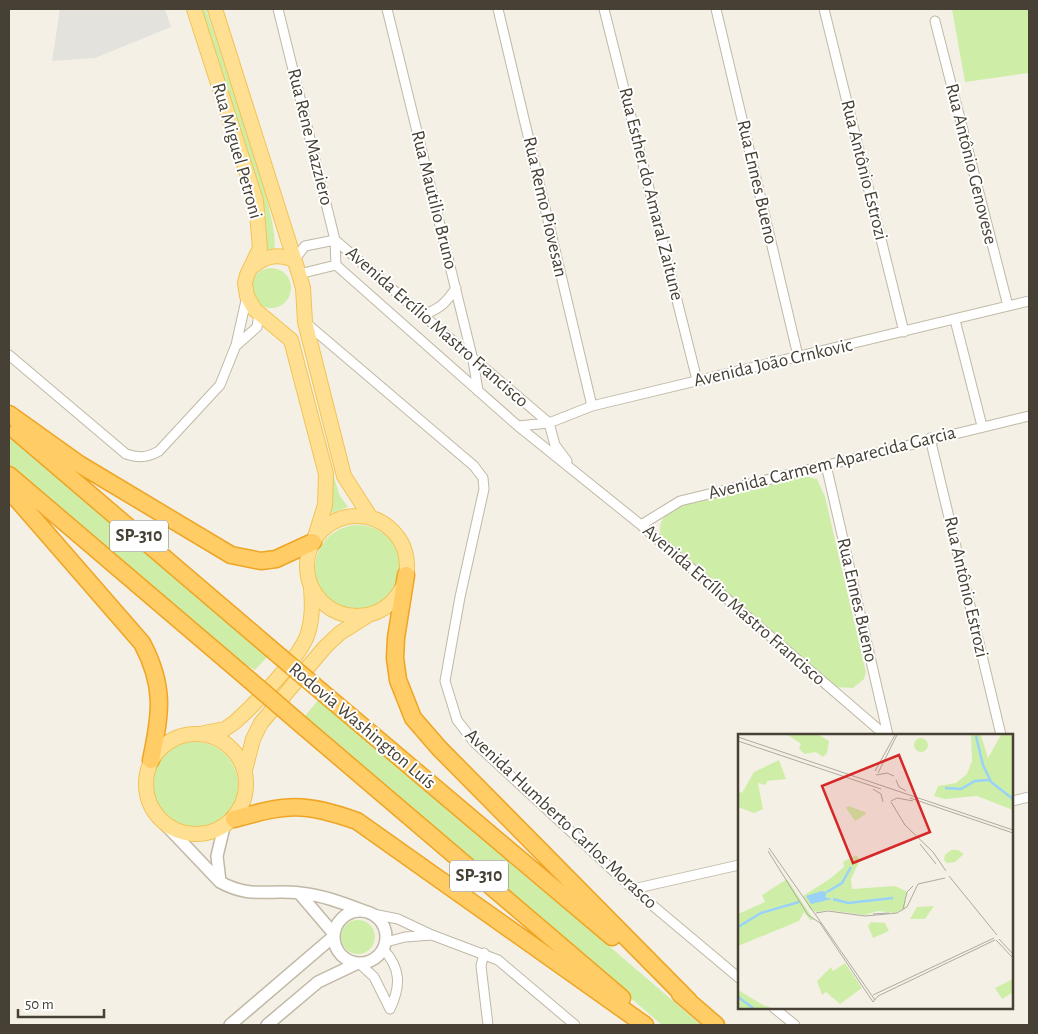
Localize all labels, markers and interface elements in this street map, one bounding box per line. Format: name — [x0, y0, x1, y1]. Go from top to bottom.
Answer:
street label: Rua Rene Mazziero — [284, 67, 336, 207]
street label: Rua Miguel Petroni — [209, 81, 265, 221]
street label: Rua Antônio Genovese — [942, 82, 1000, 246]
street label: Rua Esther do Amaral Zaitune — [615, 85, 687, 303]
street label: Rua Antônio Estrozi — [837, 98, 891, 242]
street label: Rua Ennes Bueno — [733, 118, 781, 246]
street label: Rua Mautilio Bruno — [408, 129, 460, 271]
street label: Rua Remo Piovesan — [520, 135, 570, 279]
street label: Avenida Ercílio Mastro Francisco — [342, 243, 532, 411]
street label: Avenida João Crnkovic — [692, 336, 854, 390]
street label: Avenida Carmem Aparecida Garcia — [706, 423, 958, 503]
street label: Rua Antônio Estrozi — [941, 515, 991, 659]
road number: SP-310 — [110, 520, 168, 552]
street label: Avenida Ercílio Mastro Francisco — [639, 521, 829, 689]
street label: Rua Ennes Bueno — [833, 536, 881, 664]
street label: Rodovia Washington Luís — [285, 659, 439, 793]
street label: Avenida Humberto Carlos Morasco — [461, 725, 661, 913]
inset map — [738, 734, 1013, 1009]
road number: SP-310 — [450, 860, 508, 891]
scale bar — [18, 986, 104, 1018]
text: 50 m — [25, 997, 54, 1012]

